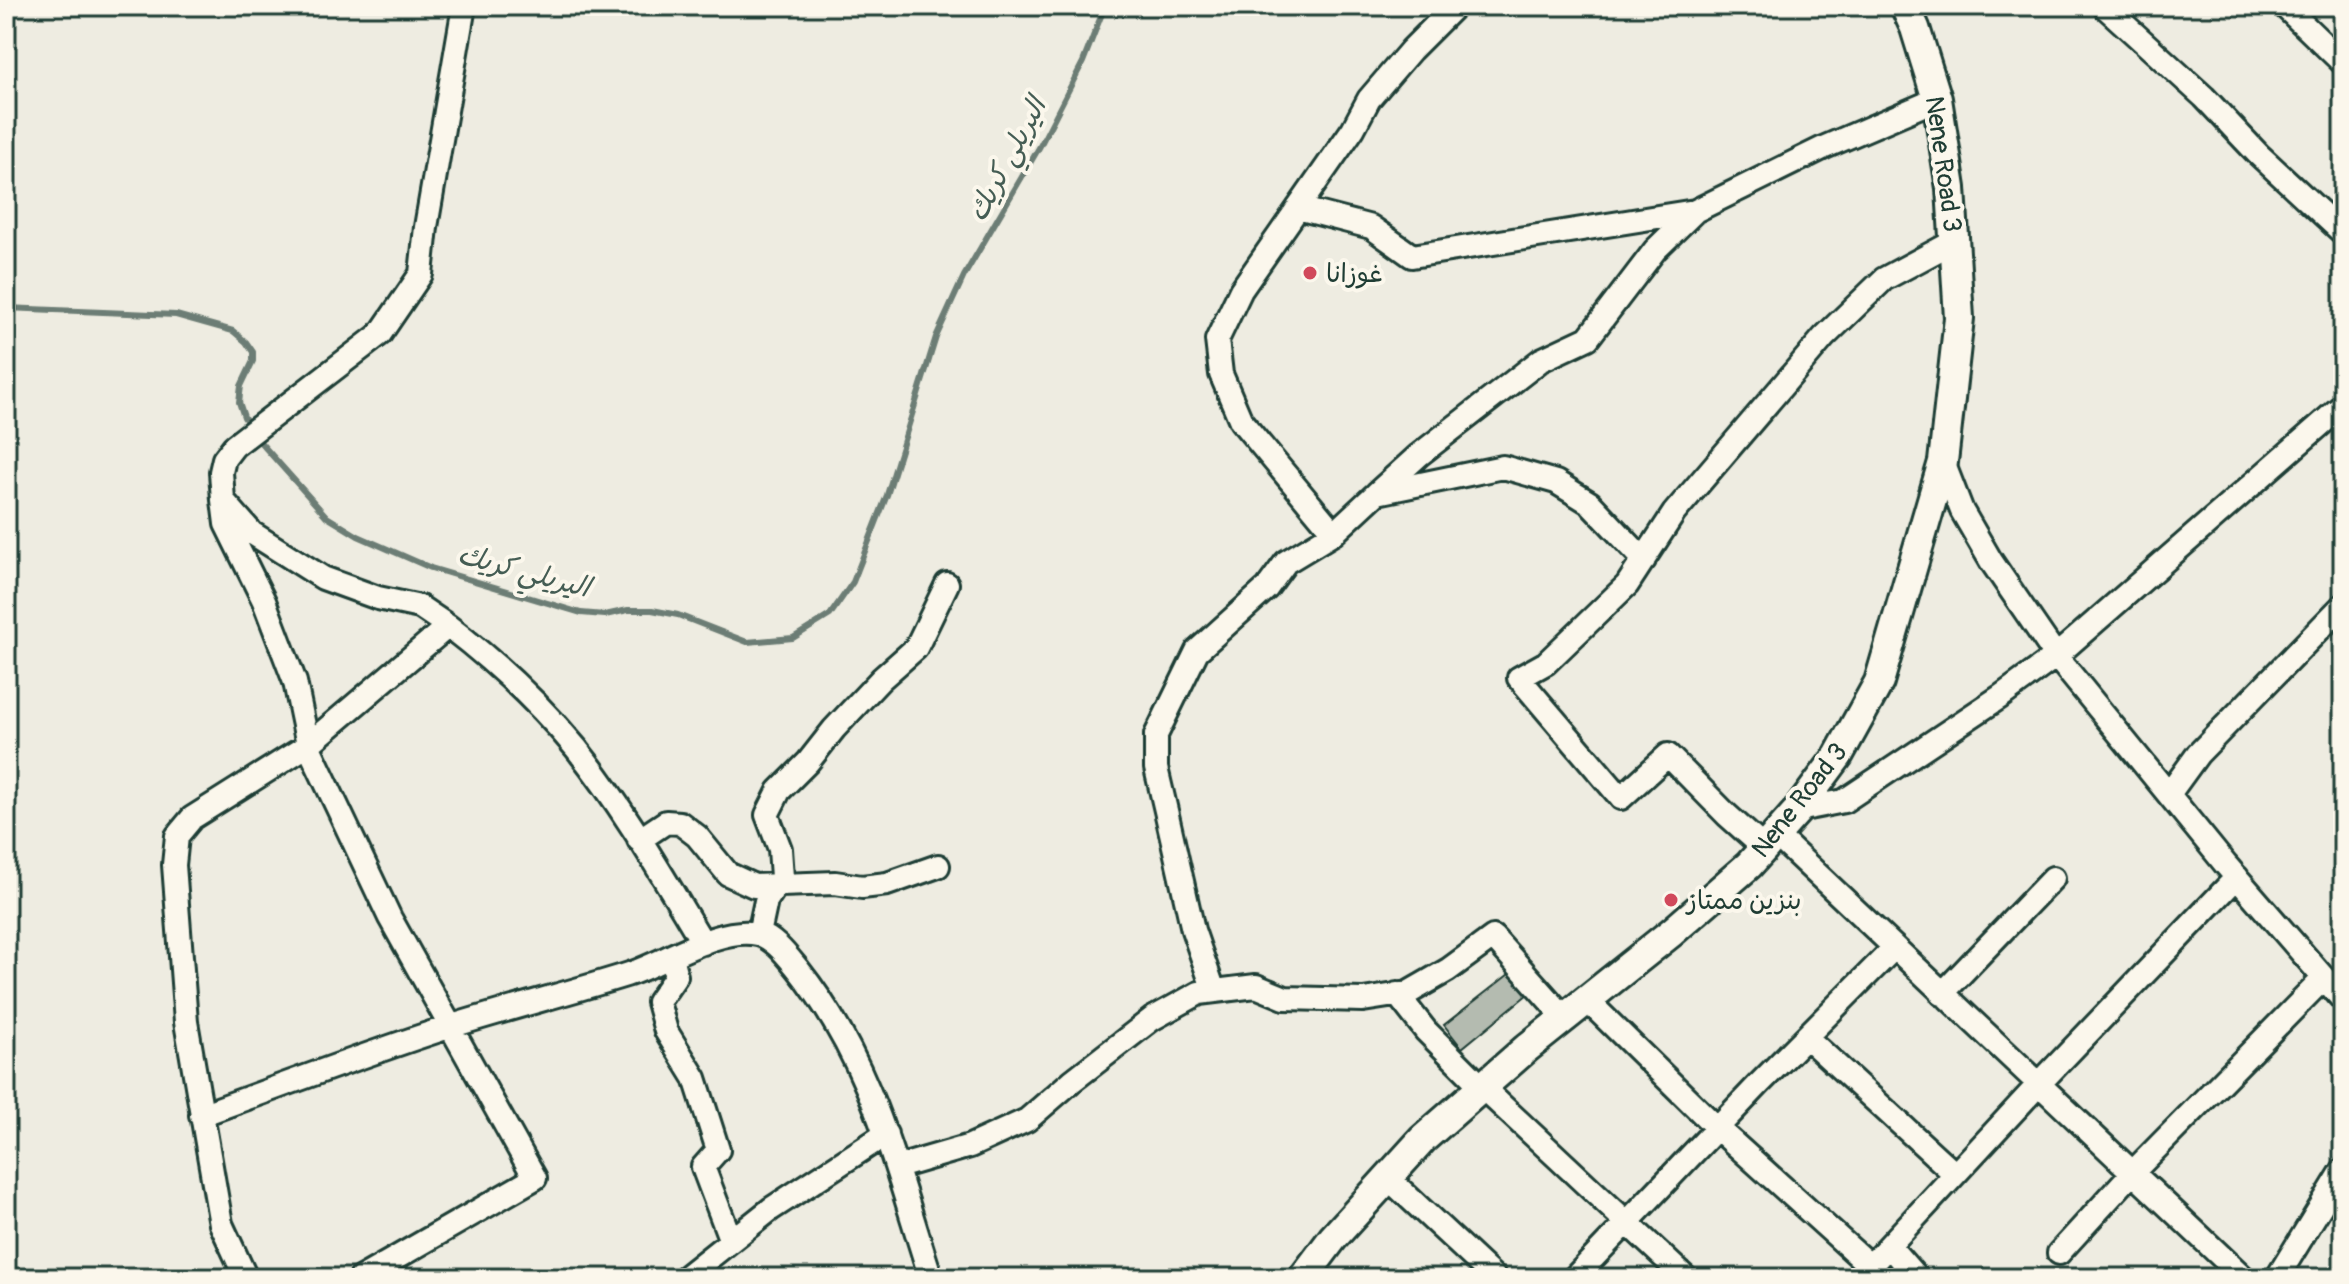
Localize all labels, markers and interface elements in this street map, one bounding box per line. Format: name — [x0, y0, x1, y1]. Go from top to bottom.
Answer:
water label: اليريلي كريك — [960, 88, 1062, 230]
street label: Nene Road 3 — [1918, 94, 1968, 234]
place label: غوزانا — [1326, 258, 1383, 290]
marker: غوزانا — [1301, 264, 1319, 282]
water label: اليريلي كريك — [452, 537, 597, 613]
street label: Nene Road 3 — [1745, 737, 1855, 864]
place label: بنزين ممتاز — [1685, 885, 1802, 917]
marker: بنزين ممتاز — [1662, 891, 1680, 909]

